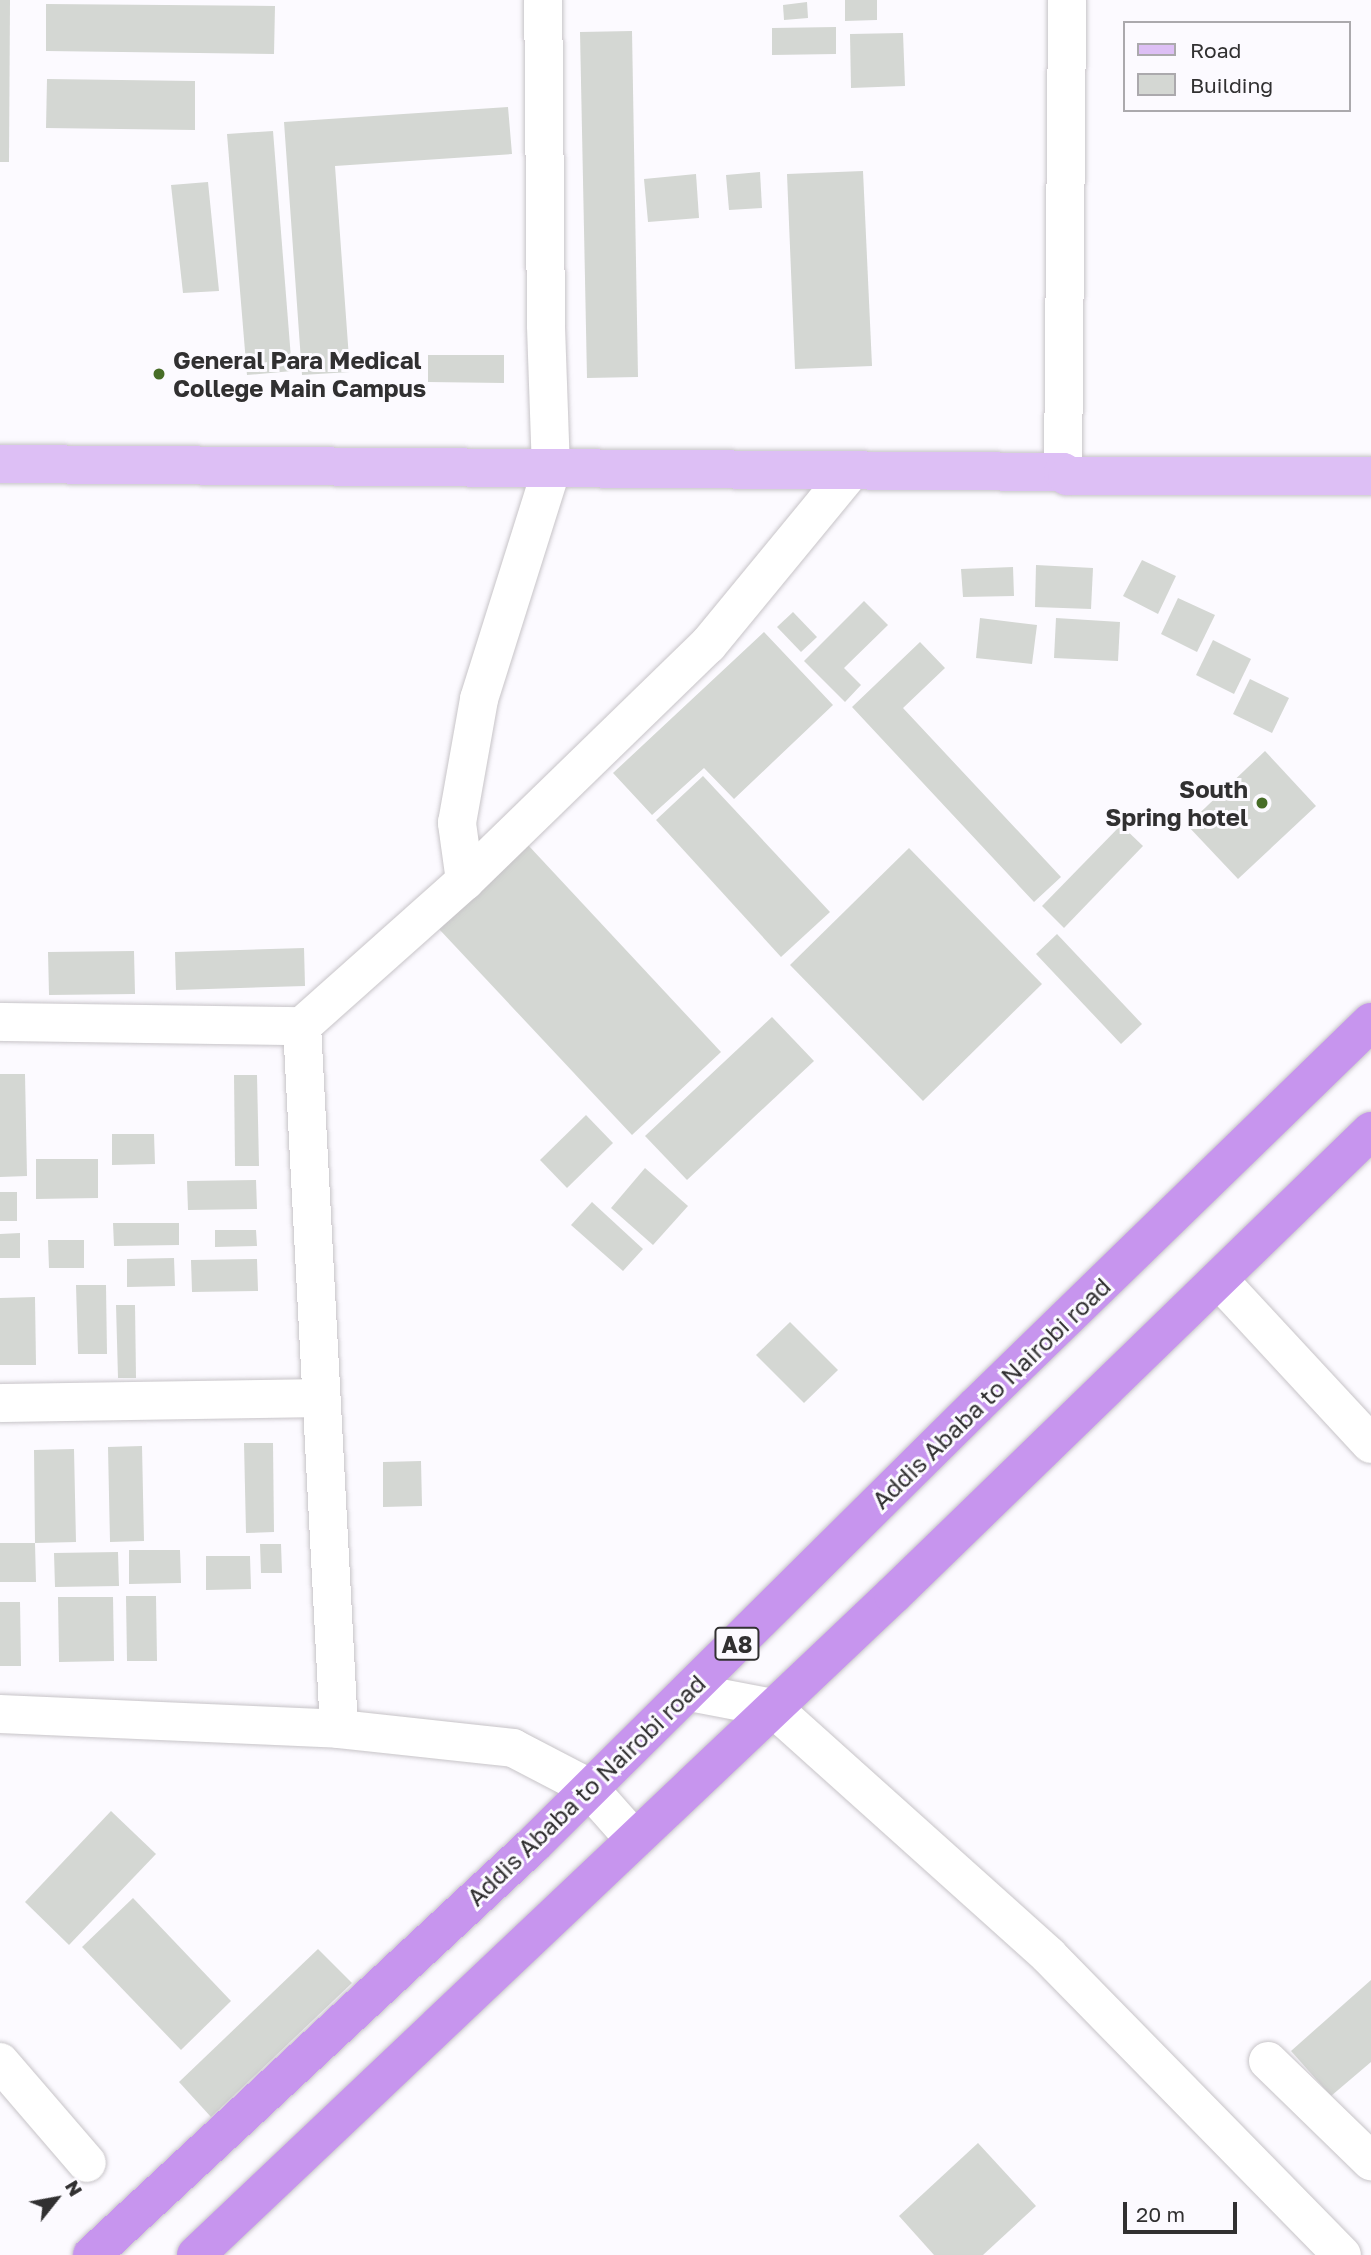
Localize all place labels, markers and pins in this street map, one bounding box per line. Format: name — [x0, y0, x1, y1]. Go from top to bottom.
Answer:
place label: General Para Medical College Main Campus — [173, 346, 426, 402]
marker: General Para Medical College Main Campus — [151, 366, 167, 382]
place label: South Spring hotel — [1105, 775, 1248, 831]
marker: South Spring hotel — [1254, 795, 1270, 811]

